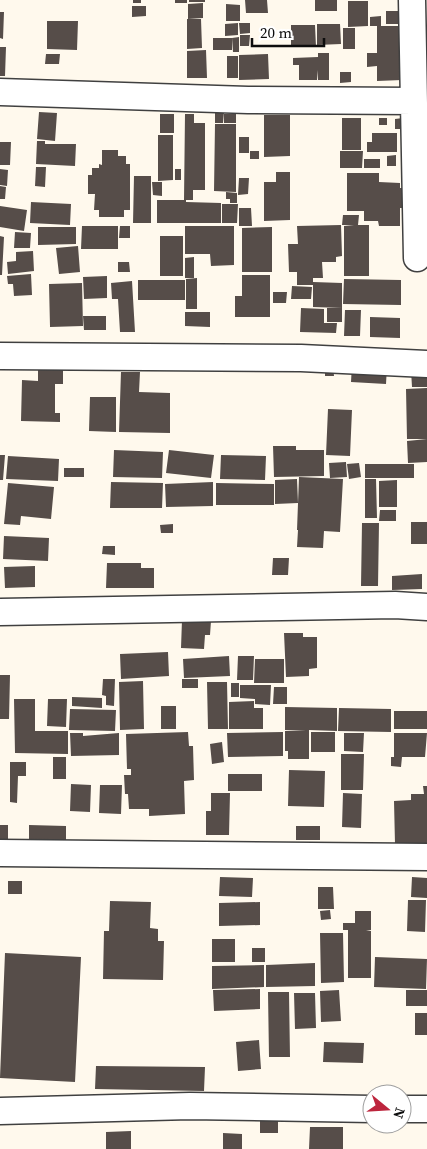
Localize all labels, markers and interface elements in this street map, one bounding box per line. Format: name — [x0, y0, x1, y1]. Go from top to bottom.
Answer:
scale bar — [252, 15, 324, 47]
text: 20 m — [260, 22, 292, 43]
north arrow — [362, 1084, 412, 1134]
text: N — [388, 1105, 410, 1121]

